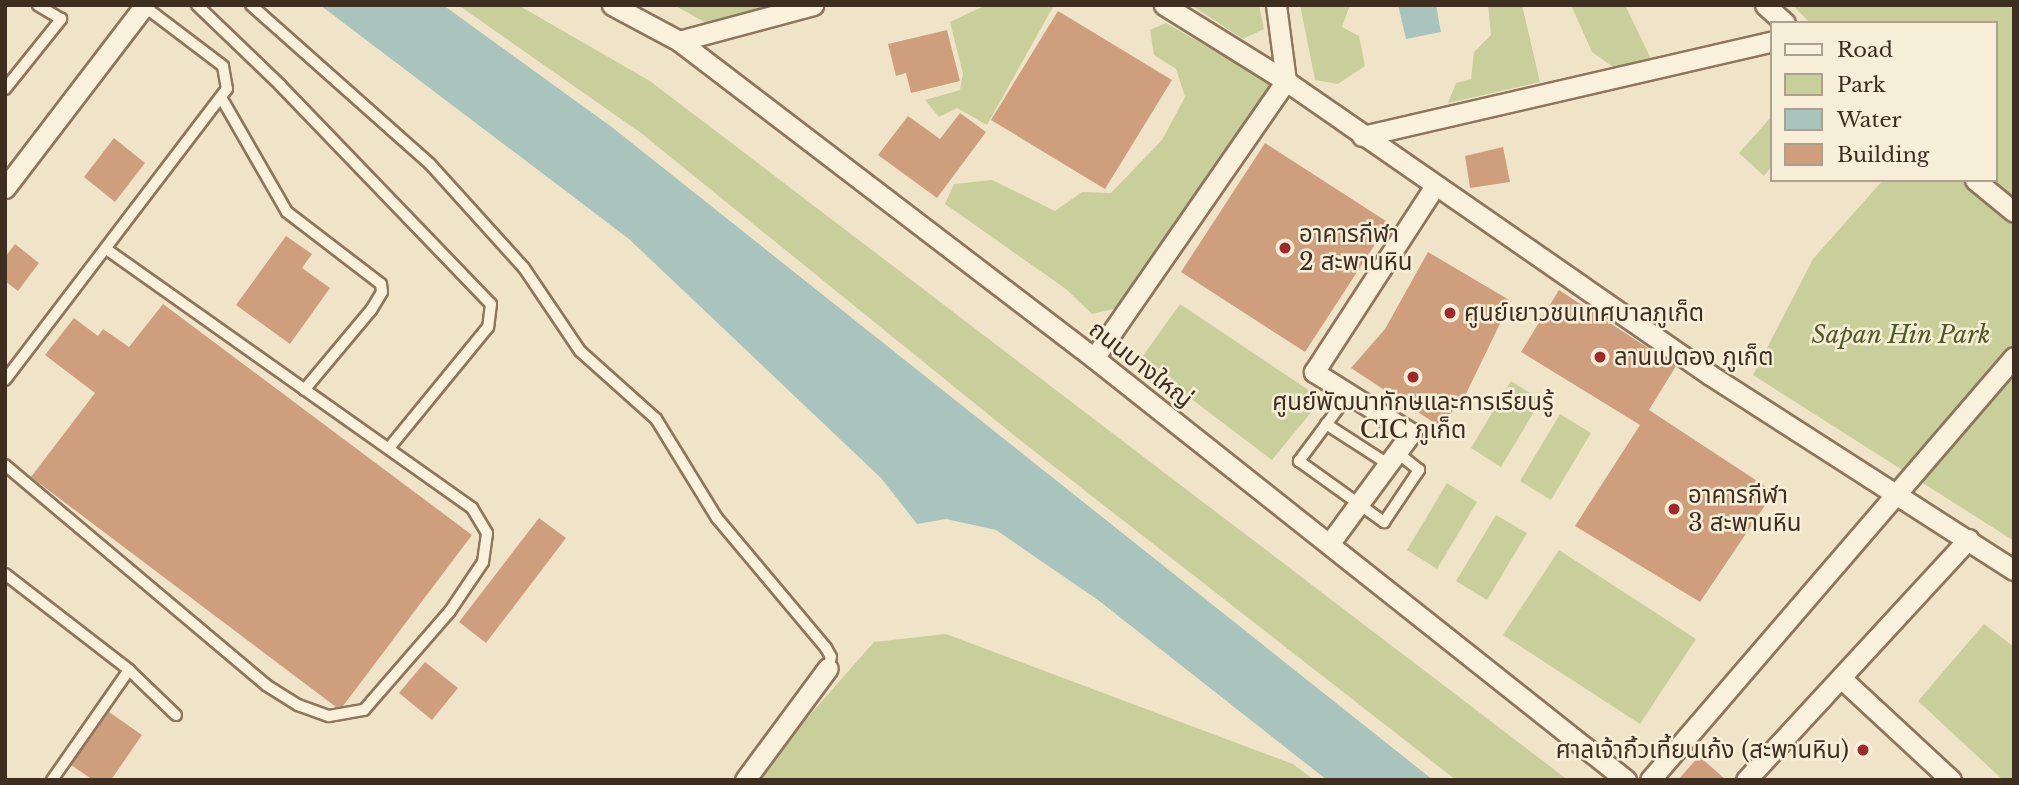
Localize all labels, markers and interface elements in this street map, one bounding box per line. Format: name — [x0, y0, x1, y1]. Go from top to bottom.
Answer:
legend — [1770, 21, 1998, 182]
text: Road — [1837, 37, 1893, 63]
text: Park — [1837, 72, 1886, 98]
text: Water — [1837, 107, 1901, 133]
text: Building — [1837, 142, 1929, 168]
place label: อาคารกีฬา 2 สะพานหิน — [1299, 220, 1412, 276]
marker: อาคารกีฬา 2 สะพานหิน — [1277, 240, 1293, 256]
place label: ศูนย์เยาวชนเทศบาลภูเก็ต — [1464, 299, 1704, 327]
marker: ศูนย์เยาวชนเทศบาลภูเก็ต — [1442, 305, 1458, 321]
street label: ถนนบางใหญ่ — [1083, 315, 1199, 413]
park label: Sapan Hin Park — [1811, 321, 1991, 349]
place label: ลานเปตอง ภูเก็ต — [1614, 343, 1774, 371]
marker: ลานเปตอง ภูเก็ต — [1592, 349, 1608, 365]
marker: ศูนย์พัฒนาทักษและการเรียนรู้ CIC ภูเก็ต — [1405, 369, 1421, 385]
place label: ศูนย์พัฒนาทักษและการเรียนรู้ CIC ภูเก็ต — [1272, 388, 1554, 444]
place label: อาคารกีฬา 3 สะพานหิน — [1688, 481, 1801, 537]
marker: อาคารกีฬา 3 สะพานหิน — [1666, 501, 1682, 517]
place label: ศาลเจ้ากิ้วเที้ยนเก้ง (สะพานหิน) — [1556, 736, 1849, 764]
marker: ศาลเจ้ากิ้วเที้ยนเก้ง (สะพานหิน) — [1855, 742, 1871, 758]

